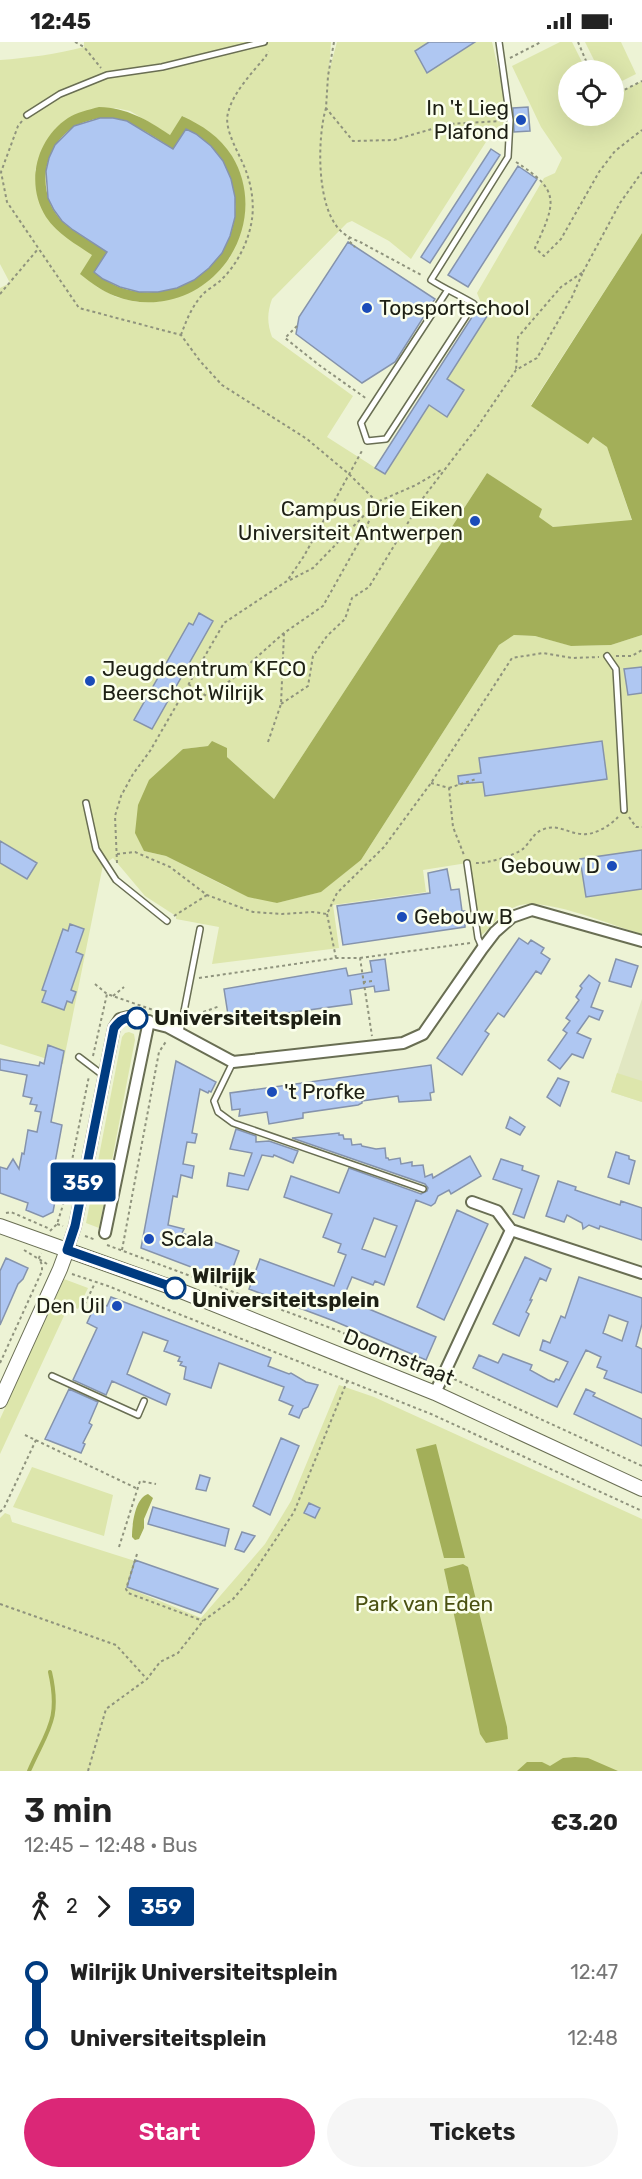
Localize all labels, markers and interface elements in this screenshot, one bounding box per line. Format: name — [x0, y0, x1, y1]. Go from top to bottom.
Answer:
text: 12:45 — [30, 8, 91, 35]
map controls — [558, 60, 624, 126]
button: locate — [558, 60, 624, 126]
place label: In 't Lieg Plafond — [426, 95, 509, 144]
marker: In 't Lieg Plafond — [514, 113, 528, 127]
place label: Topsportschool — [379, 295, 530, 320]
marker: Topsportschool — [360, 301, 374, 315]
place label: Campus Drie Eiken Universiteit Antwerpen — [238, 496, 463, 545]
marker: Campus Drie Eiken Universiteit Antwerpen — [468, 514, 482, 528]
place label: Jeugdcentrum KFCO Beerschot Wilrijk — [102, 656, 306, 705]
marker: Jeugdcentrum KFCO Beerschot Wilrijk — [83, 674, 97, 688]
place label: Gebouw D — [501, 853, 600, 878]
marker: Gebouw D — [605, 859, 619, 873]
place label: Gebouw B — [414, 904, 513, 929]
marker: Gebouw B — [395, 910, 409, 924]
place label: Universiteitsplein — [154, 1005, 341, 1030]
marker: Universiteitsplein — [126, 1007, 148, 1029]
place label: 't Profke — [284, 1079, 365, 1104]
marker: 't Profke — [265, 1085, 279, 1099]
line badge: 359 — [48, 1162, 118, 1202]
text: 359 — [63, 1170, 103, 1195]
place label: Scala — [161, 1226, 214, 1251]
marker: Scala — [142, 1232, 156, 1246]
place label: Wilrijk Universiteitsplein — [192, 1263, 379, 1312]
marker: Wilrijk Universiteitsplein — [164, 1277, 186, 1299]
place label: Den Uil — [36, 1293, 105, 1318]
marker: Den Uil — [110, 1299, 124, 1313]
street label: Doornstraat — [340, 1323, 458, 1390]
park label: Park van Eden — [355, 1591, 493, 1616]
text: 3 min — [24, 1791, 112, 1830]
text: €3.20 — [551, 1809, 618, 1836]
text: 12:45 – 12:48 · Bus — [24, 1833, 198, 1857]
icon: walk — [24, 1890, 57, 1923]
icon: forward — [87, 1890, 120, 1923]
text: 2 — [66, 1894, 78, 1918]
text: 359 — [141, 1894, 182, 1919]
text: Wilrijk Universiteitsplein — [70, 1959, 338, 1986]
text: 12:47 — [570, 1960, 618, 1984]
text: Universiteitsplein — [70, 2025, 266, 2052]
text: 12:48 — [567, 2026, 618, 2050]
button: Start — [24, 2098, 315, 2167]
button: Tickets — [327, 2098, 618, 2167]

